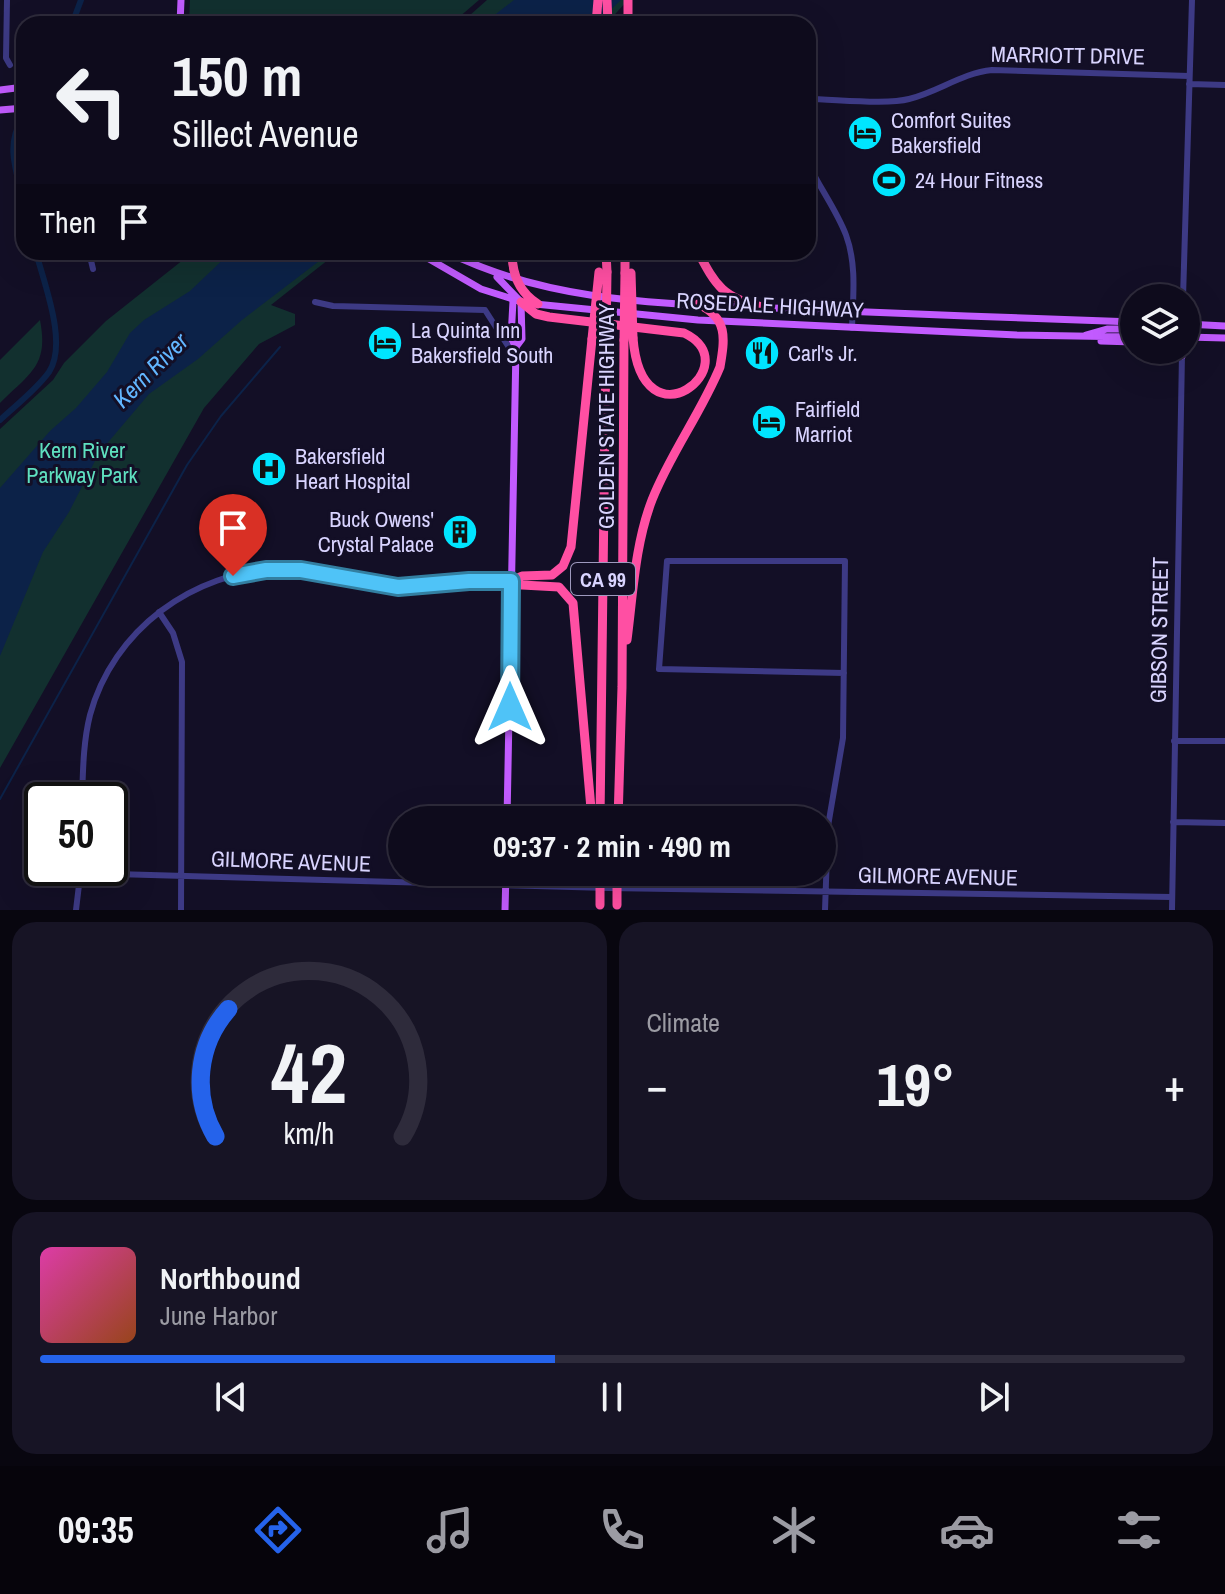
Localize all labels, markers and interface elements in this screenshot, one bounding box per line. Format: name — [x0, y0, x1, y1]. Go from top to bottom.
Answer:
text: 150 m — [172, 38, 302, 113]
street label: MARRIOTT DRIVE — [991, 39, 1145, 71]
icon: left — [40, 48, 144, 152]
place label: Comfort Suites Bakersfield — [891, 105, 1011, 160]
text: Sillect Avenue — [172, 110, 359, 158]
hotel icon: Comfort Suites Bakersfield — [846, 114, 884, 152]
sports icon: 24 Hour Fitness — [870, 161, 908, 199]
place label: 24 Hour Fitness — [915, 165, 1043, 195]
icon: arrive — [112, 200, 156, 244]
text: Then — [40, 202, 96, 242]
map controls — [1120, 284, 1200, 364]
button: layers — [1120, 284, 1200, 364]
street label: ROSEDALE HIGHWAY — [676, 285, 864, 325]
street label: GOLDEN STATE HIGHWAY — [591, 303, 621, 529]
place label: La Quinta Inn Bakersfield South — [411, 315, 553, 370]
water label: Kern River — [105, 324, 196, 415]
hotel icon: La Quinta Inn Bakersfield South — [366, 324, 404, 362]
restaurant icon: Carl's Jr. — [743, 334, 781, 372]
place label: Carl's Jr. — [788, 338, 858, 368]
place label: Fairfield Marriot — [795, 394, 860, 449]
hotel icon: Fairfield Marriot — [750, 403, 788, 441]
park label: Kern River Parkway Park — [26, 435, 139, 490]
place label: Bakersfield Heart Hospital — [295, 441, 410, 496]
hospital icon: Bakersfield Heart Hospital — [250, 450, 288, 488]
pin — [199, 494, 267, 576]
place label: Buck Owens' Crystal Palace — [318, 504, 434, 559]
icon: arrive — [211, 506, 255, 550]
building icon: Buck Owens' Crystal Palace — [441, 513, 479, 551]
street label: GIBSON STREET — [1143, 557, 1175, 703]
road number: CA 99 — [571, 563, 635, 595]
position arrow — [468, 665, 552, 749]
speed limit sign: 50 — [24, 782, 128, 886]
text: 09:37 · 2 min · 490 m — [493, 826, 731, 866]
street label: GILMORE AVENUE — [210, 843, 372, 879]
street label: GILMORE AVENUE — [858, 860, 1018, 892]
text: Climate — [647, 1005, 720, 1040]
text: 42 — [271, 1017, 347, 1129]
text: 19° — [876, 1044, 955, 1125]
text: − — [647, 1055, 668, 1115]
text: + — [1164, 1055, 1185, 1115]
text: km/h — [284, 1114, 335, 1153]
text: Northbound — [160, 1258, 301, 1298]
text: June Harbor — [160, 1298, 277, 1333]
icon: previous — [209, 1375, 253, 1419]
icon: pause — [590, 1375, 634, 1419]
icon: next — [972, 1375, 1016, 1419]
icon: directions — [250, 1502, 306, 1558]
icon: music — [422, 1502, 478, 1558]
icon: phone — [594, 1502, 650, 1558]
icon: climate — [766, 1502, 822, 1558]
icon: car — [939, 1502, 995, 1558]
icon: filters — [1111, 1502, 1167, 1558]
text: 09:35 — [58, 1506, 134, 1554]

